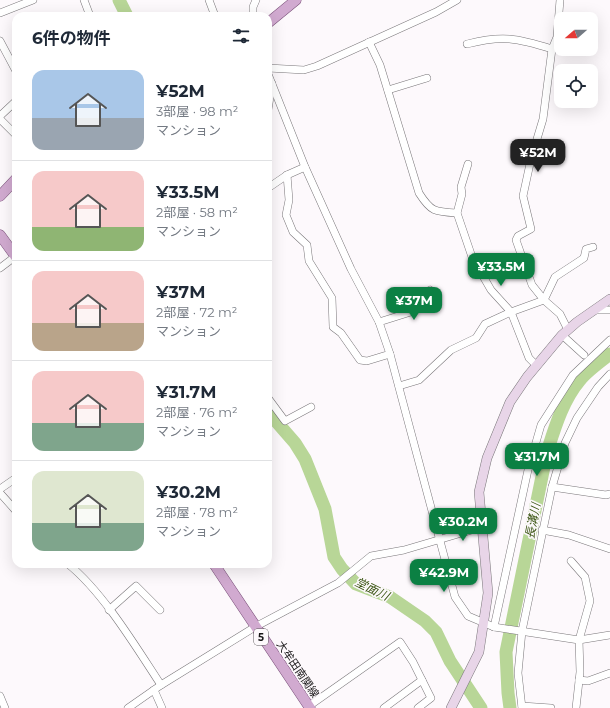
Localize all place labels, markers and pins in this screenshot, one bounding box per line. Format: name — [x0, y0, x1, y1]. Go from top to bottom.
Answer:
pin: ¥52M — [514, 139, 562, 173]
pin: ¥33.5M — [468, 253, 534, 287]
pin: ¥37M — [390, 287, 438, 321]
pin: ¥31.7M — [504, 443, 570, 477]
pin: ¥30.2M — [430, 508, 496, 542]
pin: ¥42.9M — [411, 559, 477, 593]

